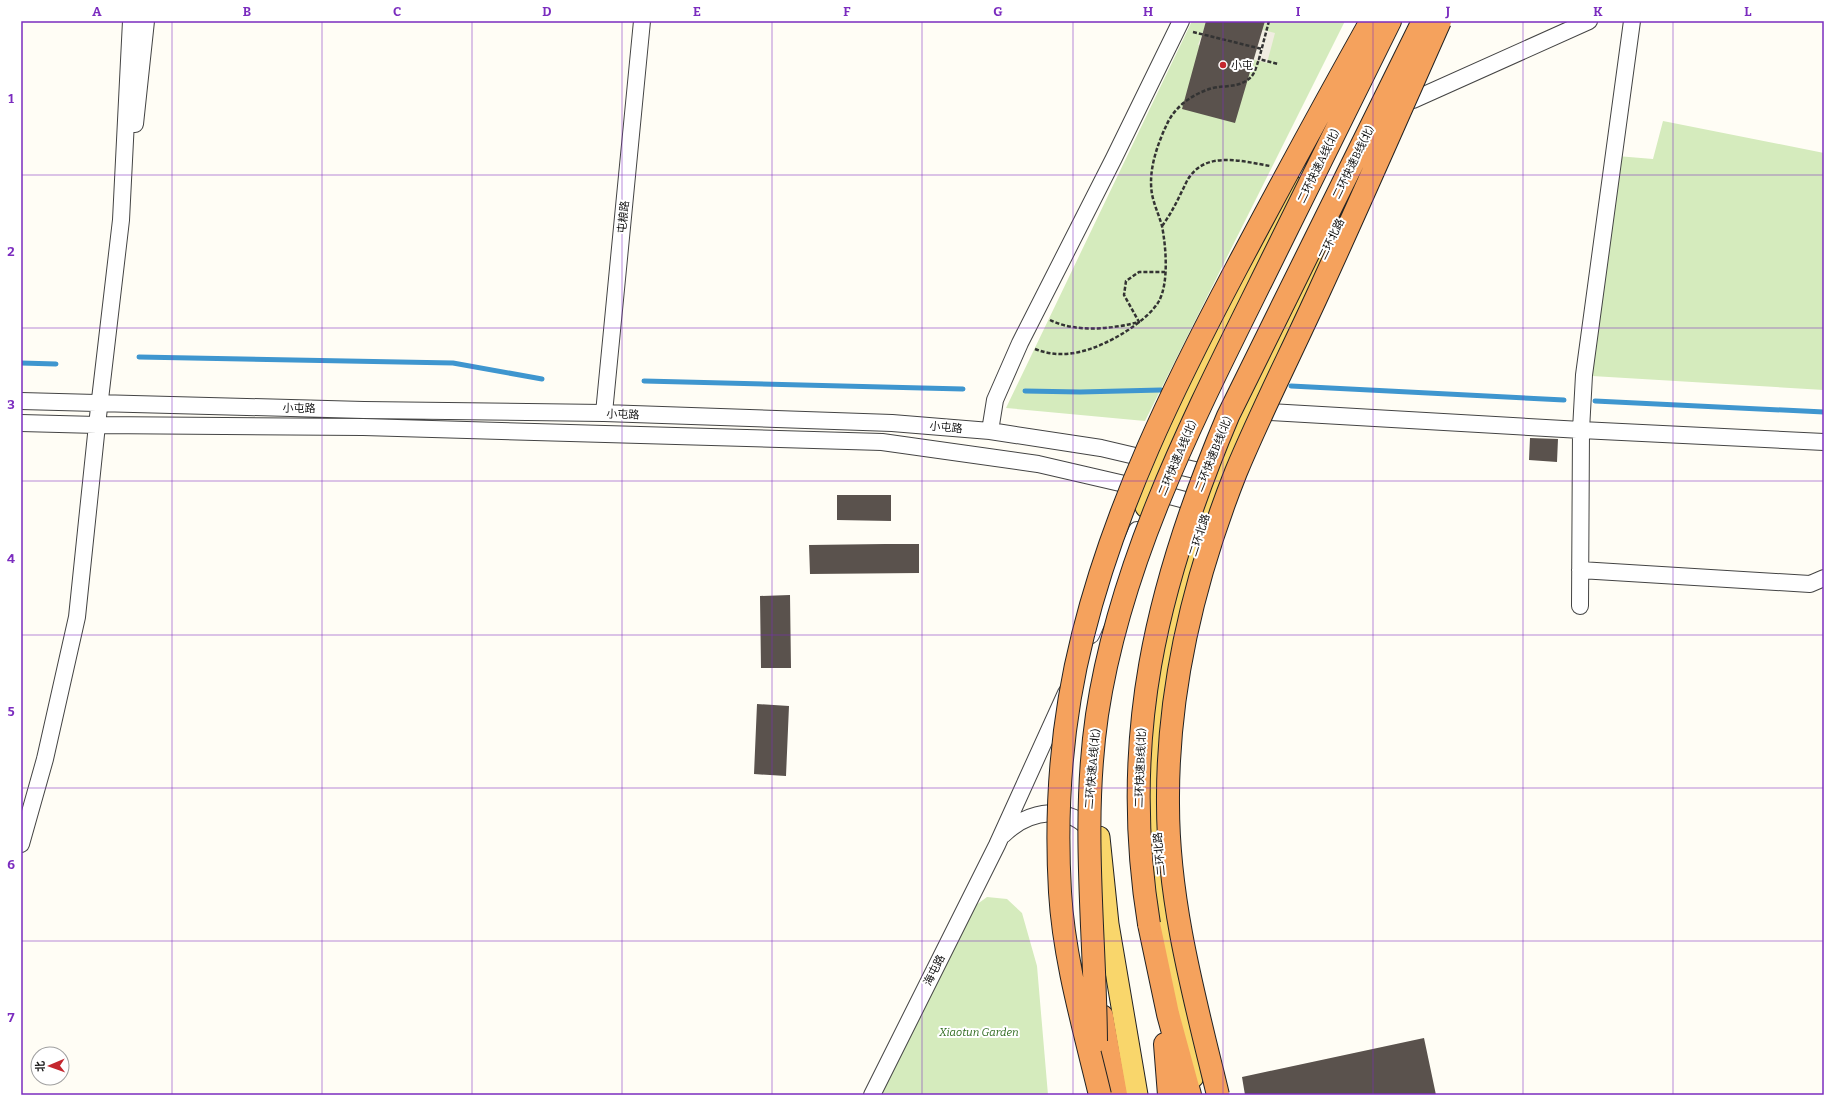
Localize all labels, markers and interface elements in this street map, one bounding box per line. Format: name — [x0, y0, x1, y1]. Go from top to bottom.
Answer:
text: A — [92, 4, 102, 19]
text: B — [243, 4, 251, 19]
text: C — [393, 4, 401, 19]
text: D — [542, 4, 552, 19]
text: E — [693, 4, 701, 19]
text: F — [843, 4, 851, 19]
text: G — [993, 4, 1003, 19]
text: H — [1143, 4, 1153, 19]
text: I — [1296, 4, 1301, 19]
text: J — [1445, 4, 1451, 19]
text: K — [1593, 4, 1603, 19]
text: L — [1744, 4, 1752, 19]
place label: 小屯 — [1231, 59, 1253, 72]
marker: 小屯 — [1218, 60, 1228, 70]
text: 1 — [8, 91, 14, 106]
street label: 二环快速B线(北) — [1330, 123, 1377, 201]
street label: 二环快速A线(北) — [1295, 127, 1342, 205]
street label: 屯粮路 — [615, 200, 632, 234]
street label: 二环北路 — [1316, 217, 1347, 262]
text: 2 — [7, 244, 15, 259]
text: 3 — [7, 397, 15, 412]
street label: 小屯路 — [282, 402, 316, 415]
street label: 小屯路 — [606, 407, 640, 422]
street label: 二环快速B线(北) — [1192, 415, 1234, 494]
street label: 二环快速A线(北) — [1156, 419, 1199, 498]
street label: 小屯路 — [929, 420, 963, 435]
street label: 二环北路 — [1186, 512, 1212, 558]
text: 4 — [7, 551, 15, 566]
text: 5 — [7, 704, 15, 719]
street label: 二环快速A线(北) — [1083, 728, 1102, 810]
street label: 二环快速B线(北) — [1133, 728, 1148, 808]
street label: 二环北路 — [1151, 831, 1168, 876]
text: 6 — [7, 857, 15, 872]
street label: 海屯路 — [921, 953, 948, 988]
text: 7 — [8, 1010, 15, 1025]
park label: Xiaotun Garden — [938, 1026, 1019, 1039]
north arrow — [30, 1046, 70, 1086]
text: 北 — [34, 1061, 47, 1072]

